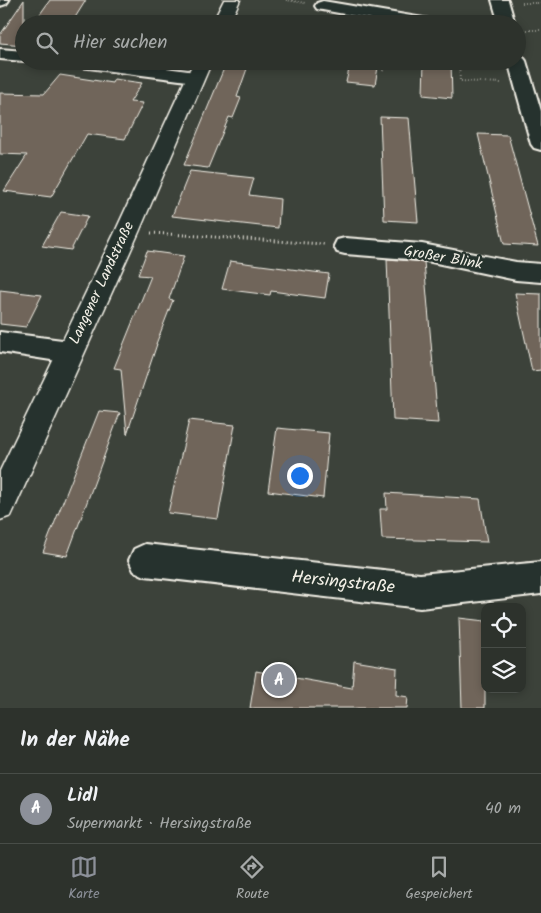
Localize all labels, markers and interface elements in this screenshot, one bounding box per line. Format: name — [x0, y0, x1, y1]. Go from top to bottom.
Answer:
search box — [15, 15, 526, 70]
text: Hier suchen — [73, 28, 167, 58]
icon: search — [33, 29, 61, 57]
street label: Langener Landstraße — [63, 217, 141, 348]
street label: Großer Blink — [402, 239, 485, 277]
your location — [287, 463, 313, 489]
street label: Hersingstraße — [290, 563, 396, 603]
map controls — [481, 603, 526, 693]
button: locate — [481, 603, 526, 648]
button: layers — [481, 648, 526, 693]
pin: A — [263, 661, 295, 699]
text: In der Nähe — [20, 724, 130, 757]
text: Lidl — [67, 781, 98, 811]
text: A — [31, 796, 41, 821]
text: 40 m — [485, 796, 521, 821]
text: Supermarkt · Hersingstraße — [67, 811, 252, 836]
tab: Karte — [68, 853, 99, 905]
tab: Route — [236, 853, 269, 905]
tab: Gespeichert — [405, 853, 473, 905]

